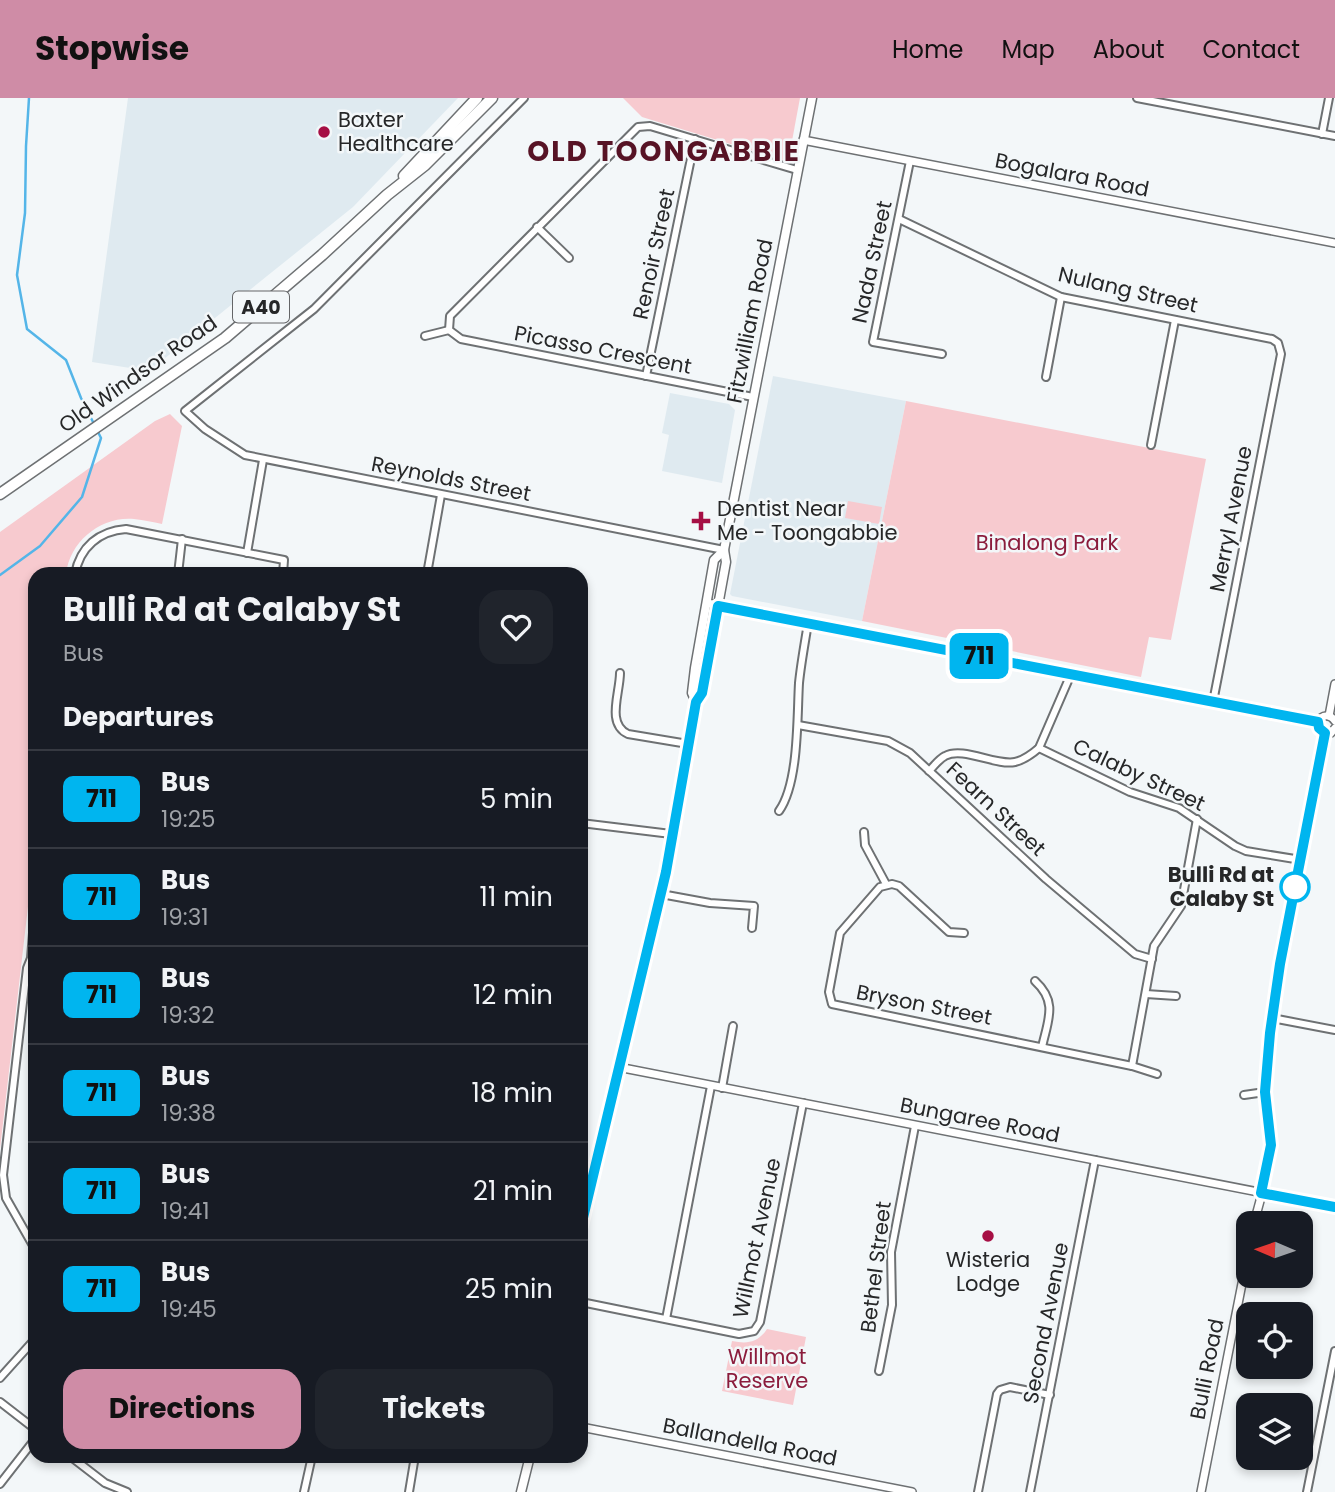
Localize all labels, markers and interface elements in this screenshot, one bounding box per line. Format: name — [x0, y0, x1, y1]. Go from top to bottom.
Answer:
text: Stopwise — [35, 25, 189, 72]
text: Home — [892, 33, 964, 66]
text: Map — [1002, 33, 1055, 66]
text: About — [1093, 33, 1164, 66]
text: Contact — [1202, 33, 1300, 66]
place label: Baxter Healthcare — [338, 105, 454, 158]
marker: Baxter Healthcare — [316, 124, 332, 140]
district label: OLD TOONGABBIE — [527, 132, 801, 171]
street label: Bogalara Road — [993, 145, 1152, 204]
street label: Renoir Street — [626, 186, 681, 322]
street label: Nada Street — [844, 198, 899, 326]
street label: Fitzwilliam Road — [719, 236, 780, 406]
street label: Nulang Street — [1056, 259, 1201, 320]
road number: A40 — [233, 292, 289, 322]
street label: Old Windsor Road — [53, 308, 223, 439]
street label: Picasso Crescent — [512, 318, 694, 381]
street label: Merryl Avenue — [1202, 443, 1259, 594]
street label: Reynolds Street — [369, 449, 533, 508]
place label: Dentist Near Me - Toongabbie — [717, 494, 898, 547]
marker: Dentist Near Me - Toongabbie — [691, 511, 711, 531]
park label: Binalong Park — [976, 528, 1118, 557]
text: Bulli Rd at Calaby St — [63, 586, 401, 633]
button: heart — [479, 590, 553, 664]
line badge: 711 — [939, 633, 1019, 679]
text: Bus — [63, 637, 104, 669]
text: 711 — [964, 639, 994, 672]
text: Departures — [63, 699, 214, 735]
street label: Calaby Street — [1068, 731, 1210, 818]
street label: Fearn Street — [940, 755, 1052, 862]
text: Bus — [161, 764, 210, 800]
text: 5 min — [480, 781, 553, 817]
text: 711 — [86, 782, 117, 815]
text: 19:25 — [161, 803, 215, 835]
place label: Bulli Rd at Calaby St — [1168, 860, 1274, 913]
text: Bus — [161, 862, 210, 898]
marker: Bulli Rd at Calaby St — [1280, 872, 1310, 902]
text: 11 min — [480, 879, 553, 915]
text: 711 — [86, 880, 117, 913]
text: 19:31 — [161, 901, 209, 933]
text: Bus — [161, 960, 210, 996]
text: 12 min — [473, 977, 553, 1013]
street label: Bryson Street — [854, 977, 994, 1032]
text: 711 — [86, 978, 117, 1011]
text: 19:32 — [161, 999, 215, 1031]
text: Bus — [161, 1058, 210, 1094]
text: 18 min — [472, 1075, 553, 1111]
text: 711 — [86, 1076, 117, 1109]
street label: Bungaree Road — [898, 1090, 1062, 1149]
text: 19:38 — [161, 1097, 216, 1129]
street label: Willmot Avenue — [725, 1155, 788, 1321]
text: Bus — [161, 1156, 210, 1192]
text: 21 min — [473, 1173, 553, 1209]
text: 711 — [86, 1174, 117, 1207]
text: 19:41 — [161, 1195, 210, 1227]
street label: Bethel Street — [853, 1200, 898, 1334]
north arrow — [1236, 1211, 1312, 1288]
map controls — [1236, 1211, 1313, 1470]
marker: Wisteria Lodge — [980, 1228, 996, 1244]
street label: Second Avenue — [1016, 1240, 1075, 1406]
place label: Wisteria Lodge — [946, 1245, 1030, 1298]
text: Bus — [161, 1254, 210, 1290]
text: 25 min — [465, 1271, 553, 1307]
text: 711 — [86, 1272, 117, 1305]
text: 19:45 — [161, 1293, 217, 1325]
button: locate — [1236, 1302, 1313, 1379]
street label: Bulli Road — [1183, 1316, 1230, 1422]
park label: Willmot Reserve — [726, 1342, 808, 1395]
button: Directions — [63, 1369, 301, 1449]
button: Tickets — [315, 1369, 553, 1449]
button: layers — [1236, 1393, 1313, 1470]
street label: Ballandella Road — [660, 1410, 840, 1473]

